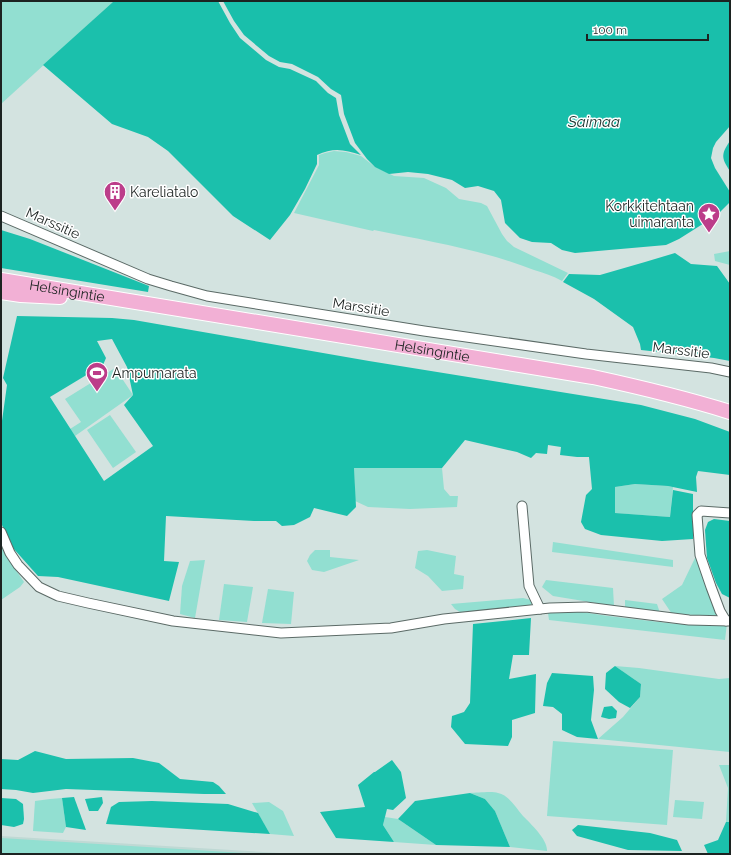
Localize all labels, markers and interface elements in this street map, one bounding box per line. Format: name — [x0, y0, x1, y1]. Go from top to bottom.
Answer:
scale bar — [587, 16, 708, 42]
text: 100 m — [593, 23, 627, 37]
water label: Saimaa — [567, 113, 620, 131]
building icon: Kareliatalo — [102, 179, 128, 212]
place label: Kareliatalo — [130, 184, 198, 200]
place label: Korkkitehtaan uimaranta — [605, 198, 694, 230]
place icon: Korkkitehtaan uimaranta — [696, 201, 722, 234]
street label: Marssitie — [24, 204, 82, 242]
street label: Helsingintie — [28, 277, 106, 305]
street label: Marssitie — [331, 295, 391, 319]
street label: Helsingintie — [393, 337, 471, 365]
street label: Marssitie — [652, 339, 710, 361]
sports icon: Ampumarata — [84, 360, 110, 393]
place label: Ampumarata — [112, 365, 197, 381]

